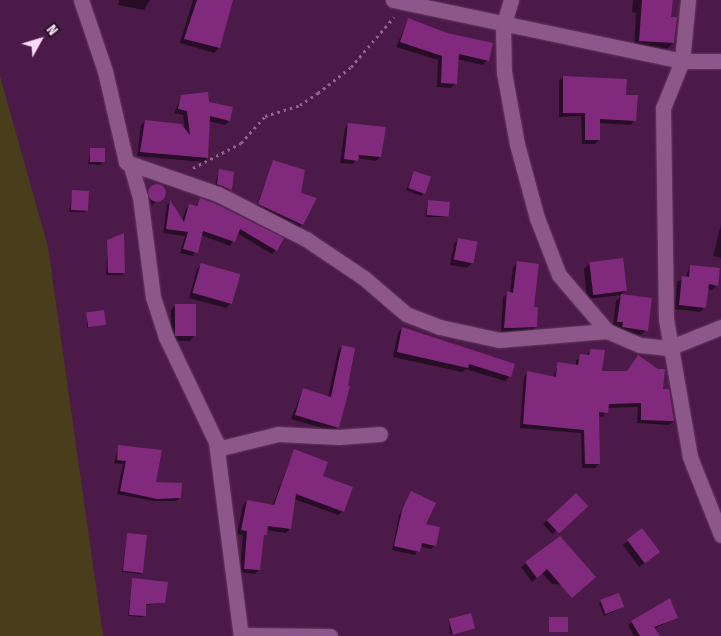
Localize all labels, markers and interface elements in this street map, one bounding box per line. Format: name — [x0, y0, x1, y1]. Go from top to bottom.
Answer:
north arrow — [15, 15, 65, 65]
text: N — [43, 22, 61, 39]

